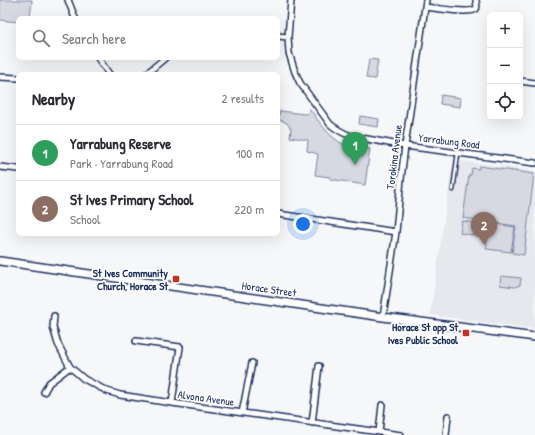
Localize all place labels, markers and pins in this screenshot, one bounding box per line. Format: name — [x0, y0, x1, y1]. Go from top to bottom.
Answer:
pin: 1 — [342, 132, 368, 165]
pin: 2 — [471, 212, 497, 245]
place label: St Ives Community Church, Horace St — [93, 266, 169, 293]
marker: St Ives Community Church, Horace St — [171, 274, 181, 284]
place label: Horace St opp St Ives Public School — [388, 320, 459, 347]
marker: Horace St opp St Ives Public School — [461, 328, 471, 338]

